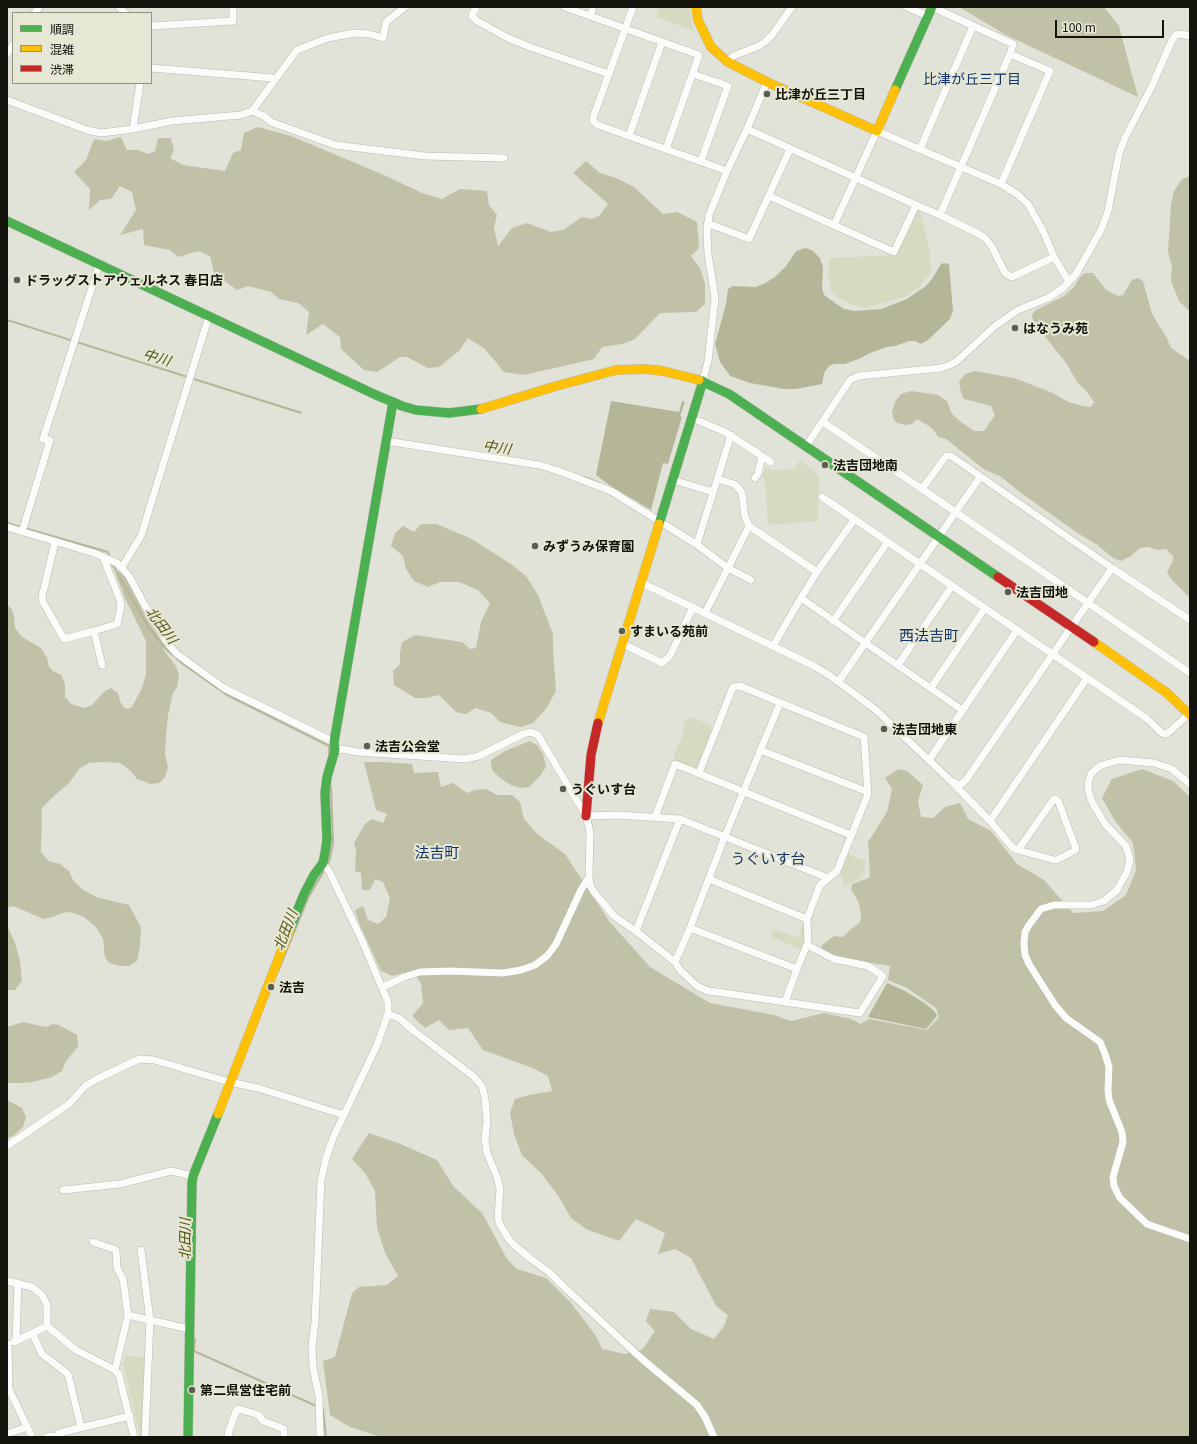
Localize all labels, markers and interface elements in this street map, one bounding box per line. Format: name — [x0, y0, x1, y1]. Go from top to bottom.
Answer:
legend — [12, 12, 152, 84]
scale bar — [1057, 12, 1166, 38]
text: 100 m — [1062, 18, 1096, 35]
text: 順調 — [50, 20, 74, 37]
text: 混雑 — [50, 40, 74, 57]
text: 渋滞 — [50, 60, 74, 77]
district label: 比津が丘三丁目 — [923, 71, 1021, 87]
place label: 比津が丘三丁目 — [775, 86, 866, 102]
marker: 比津が丘三丁目 — [762, 89, 772, 99]
place label: ドラッグストアウェルネス 春日店 — [25, 272, 223, 288]
marker: ドラッグストアウェルネス 春日店 — [12, 275, 22, 285]
place label: はなうみ苑 — [1023, 320, 1088, 336]
marker: はなうみ苑 — [1010, 323, 1020, 333]
water label: 中川 — [141, 345, 173, 369]
water label: 中川 — [482, 437, 512, 457]
place label: 法吉団地南 — [833, 457, 898, 473]
marker: 法吉団地南 — [820, 460, 830, 470]
place label: みずうみ保育園 — [543, 538, 634, 554]
marker: みずうみ保育園 — [530, 541, 540, 551]
place label: 法吉団地 — [1016, 584, 1068, 600]
marker: 法吉団地 — [1003, 587, 1013, 597]
water label: 北田川 — [143, 603, 181, 647]
place label: すまいる苑前 — [630, 623, 708, 639]
marker: すまいる苑前 — [617, 626, 627, 636]
district label: 西法吉町 — [899, 626, 959, 644]
place label: 法吉団地東 — [892, 721, 957, 737]
marker: 法吉団地東 — [879, 724, 889, 734]
place label: 法吉公会堂 — [375, 738, 440, 754]
marker: 法吉公会堂 — [362, 741, 372, 751]
place label: うぐいす台 — [571, 781, 636, 797]
marker: うぐいす台 — [558, 784, 568, 794]
district label: 法吉町 — [415, 843, 459, 861]
district label: うぐいす台 — [731, 849, 805, 867]
water label: 北田川 — [270, 907, 300, 953]
place label: 法吉 — [279, 979, 305, 995]
marker: 法吉 — [266, 982, 276, 992]
water label: 北田川 — [177, 1218, 193, 1260]
place label: 第二県営住宅前 — [200, 1382, 291, 1398]
marker: 第二県営住宅前 — [187, 1385, 197, 1395]

